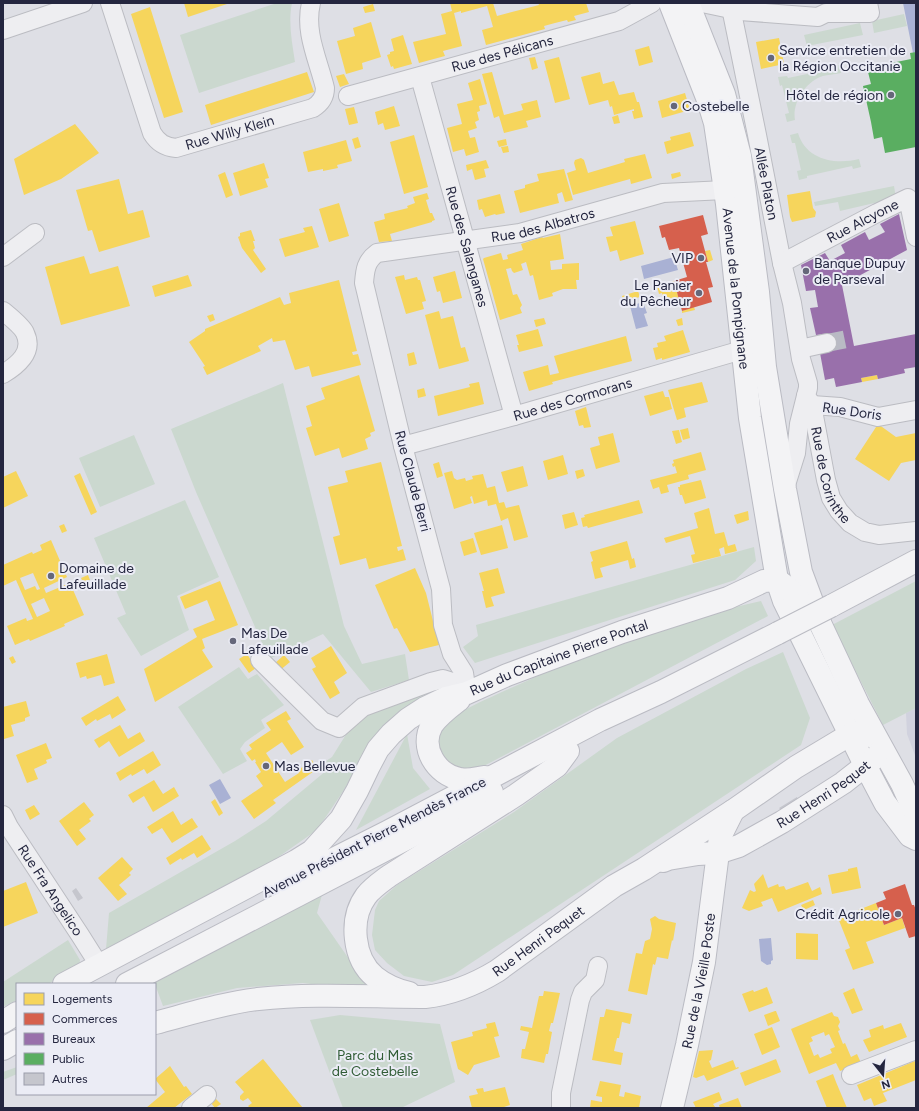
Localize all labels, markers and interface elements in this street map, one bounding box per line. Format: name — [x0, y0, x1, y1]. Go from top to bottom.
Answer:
street label: Rue des Pélicans — [450, 32, 555, 76]
place label: Service entretien de la Région Occitanie — [779, 42, 906, 75]
marker: Service entretien de la Région Occitanie — [766, 53, 776, 63]
place label: Hôtel de région — [786, 87, 883, 104]
marker: Hôtel de région — [886, 90, 896, 100]
place label: Costebelle — [682, 98, 750, 115]
marker: Costebelle — [669, 101, 679, 111]
street label: Rue Willy Klein — [183, 112, 276, 154]
street label: Allée Platon — [751, 145, 781, 222]
street label: Rue des Salanganes — [442, 184, 491, 309]
street label: Rue Alcyone — [824, 196, 902, 247]
street label: Rue des Albatros — [490, 205, 597, 246]
street label: Avenue de la Pompignane — [718, 207, 753, 370]
place label: VIP — [671, 250, 693, 267]
marker: VIP — [696, 253, 706, 263]
place label: Banque Dupuy de Parseval — [814, 255, 906, 288]
marker: Banque Dupuy de Parseval — [801, 266, 811, 276]
place label: Le Panier du Pêcheur — [620, 277, 691, 310]
marker: Le Panier du Pêcheur — [694, 288, 704, 298]
street label: Rue des Cormorans — [511, 374, 634, 425]
street label: Rue Doris — [821, 399, 883, 424]
street label: Rue de Corinthe — [807, 425, 854, 527]
street label: Rue Claude Berri — [391, 429, 434, 534]
place label: Domaine de Lafeuillade — [59, 560, 134, 593]
marker: Domaine de Lafeuillade — [46, 571, 56, 581]
street label: Rue du Capitaine Pierre Pontal — [467, 616, 650, 700]
place label: Mas De Lafeuillade — [241, 625, 309, 658]
marker: Mas De Lafeuillade — [228, 636, 238, 646]
street label: Rue Henri Pequet — [774, 757, 874, 832]
place label: Mas Bellevue — [274, 758, 356, 775]
marker: Mas Bellevue — [261, 761, 271, 771]
street label: Avenue Président Pierre Mendès France — [260, 773, 489, 901]
street label: Rue Fra Angelico — [14, 842, 86, 939]
street label: Rue Henri Pequet — [489, 902, 588, 981]
place label: Crédit Agricole — [795, 906, 890, 923]
marker: Crédit Agricole — [893, 909, 903, 919]
street label: Rue de la Vieille Poste — [678, 912, 719, 1050]
legend — [16, 983, 156, 1095]
text: Logements — [52, 992, 113, 1006]
text: Commerces — [52, 1012, 118, 1026]
text: Bureaux — [52, 1032, 95, 1046]
park label: Parc du Mas de Costebelle — [332, 1047, 419, 1080]
text: Public — [52, 1052, 85, 1066]
north arrow — [863, 1055, 903, 1095]
text: Autres — [52, 1072, 88, 1086]
text: N — [880, 1077, 892, 1092]

